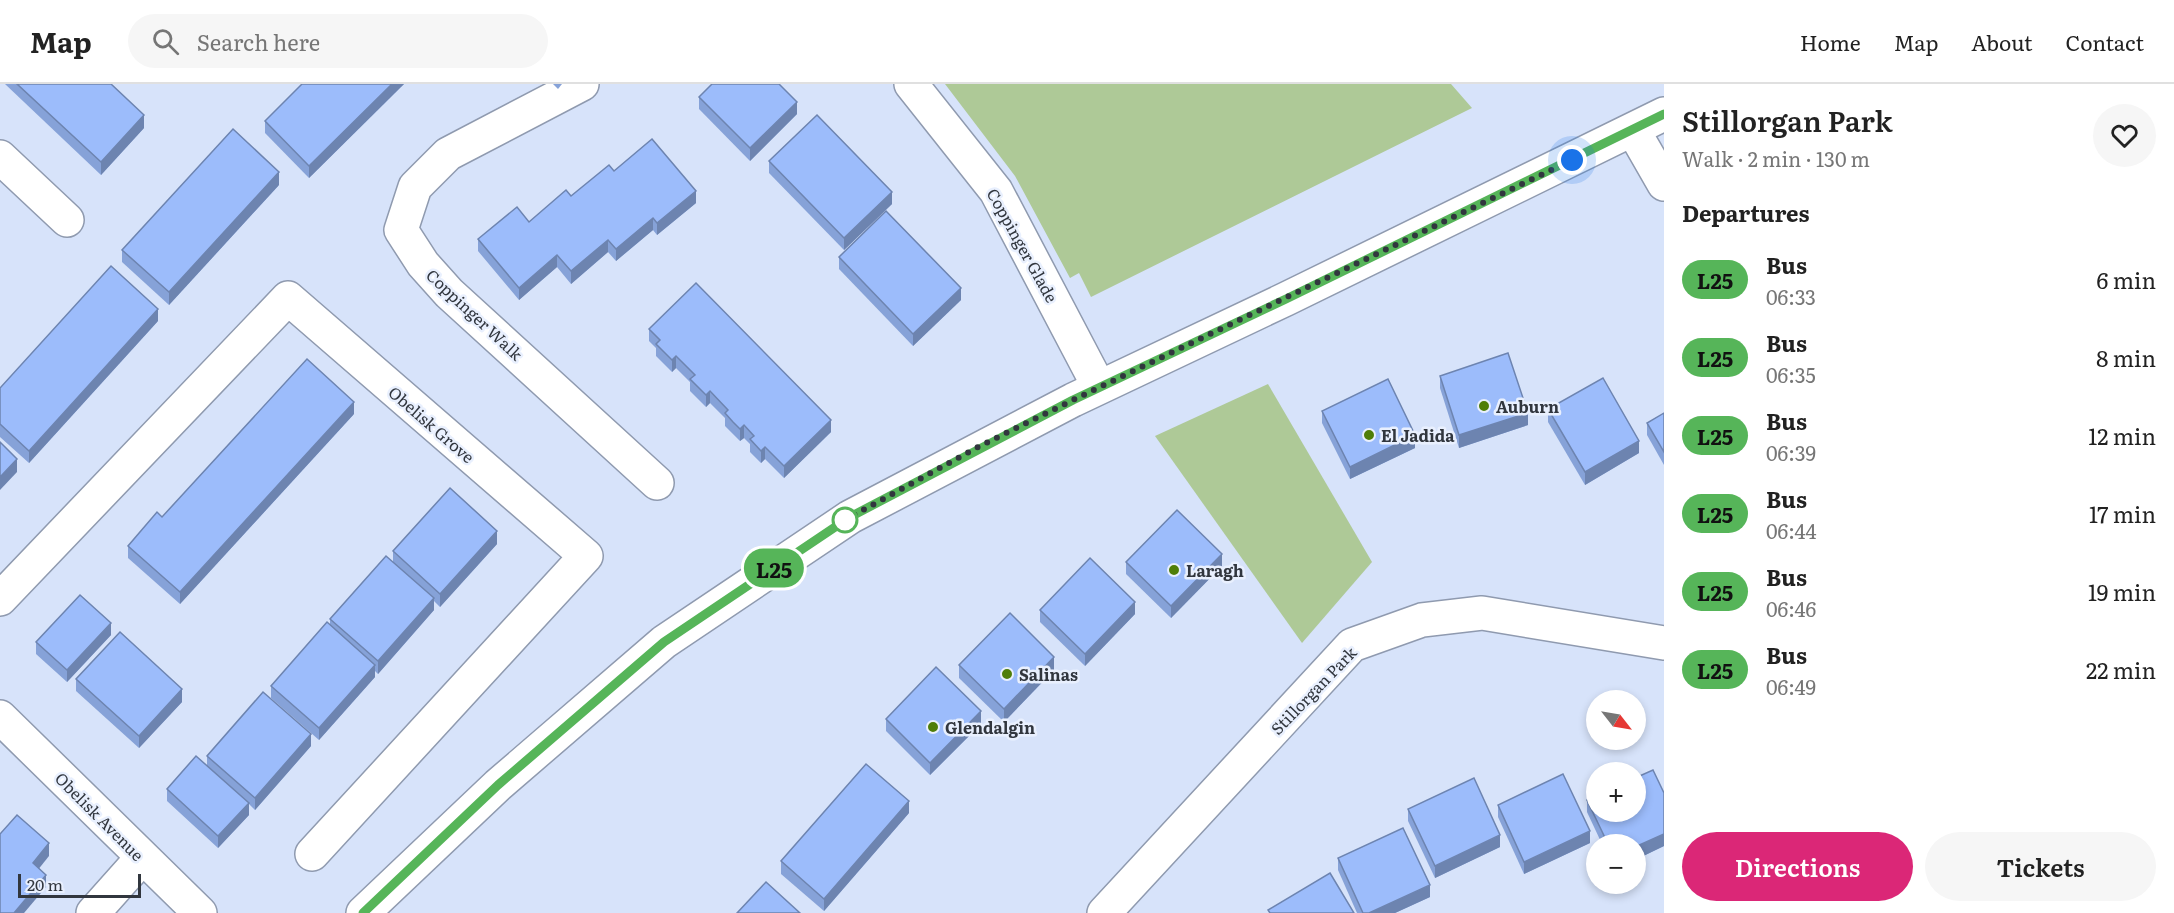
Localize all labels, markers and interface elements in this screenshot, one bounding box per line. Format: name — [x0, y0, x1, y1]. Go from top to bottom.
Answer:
search box — [128, 14, 548, 68]
text: Map — [30, 20, 92, 62]
icon: search — [149, 25, 182, 58]
text: Search here — [197, 25, 320, 58]
text: Home — [1800, 26, 1861, 57]
text: Map — [1894, 26, 1938, 57]
text: About — [1971, 26, 2033, 57]
text: Contact — [2066, 26, 2144, 57]
text: Stillorgan Park — [1682, 99, 1893, 141]
button: heart — [2093, 104, 2156, 167]
text: Walk · 2 min · 130 m — [1682, 143, 1870, 173]
your location — [1557, 145, 1587, 175]
street label: Coppinger Glade — [982, 184, 1064, 306]
text: Departures — [1682, 196, 1809, 229]
text: Bus — [1766, 248, 1807, 281]
street label: Coppinger Walk — [421, 263, 529, 365]
text: 6 min — [2097, 263, 2156, 296]
text: L25 — [1697, 264, 1733, 295]
text: 06:33 — [1766, 281, 1816, 311]
text: Bus — [1766, 326, 1807, 359]
text: 8 min — [2096, 341, 2156, 374]
text: L25 — [1697, 342, 1733, 373]
text: 06:35 — [1766, 359, 1816, 389]
street label: Obelisk Grove — [384, 380, 480, 468]
place label: Auburn — [1496, 394, 1559, 418]
marker: Auburn — [1477, 399, 1491, 413]
text: Bus — [1766, 404, 1807, 437]
text: 12 min — [2088, 419, 2156, 452]
text: L25 — [1697, 420, 1733, 451]
place label: El Jadida — [1381, 423, 1455, 447]
marker: El Jadida — [1362, 428, 1376, 442]
text: 06:39 — [1766, 437, 1816, 467]
text: Bus — [1766, 482, 1807, 515]
text: 17 min — [2089, 497, 2156, 530]
text: L25 — [1697, 498, 1733, 529]
unlabelled marker — [832, 507, 858, 533]
text: 06:44 — [1766, 515, 1817, 545]
line badge: L25 — [740, 548, 808, 588]
text: L25 — [756, 553, 792, 584]
place label: Laragh — [1186, 558, 1244, 582]
text: Bus — [1766, 560, 1807, 593]
marker: Laragh — [1167, 563, 1181, 577]
text: 19 min — [2088, 575, 2156, 608]
text: L25 — [1697, 576, 1733, 607]
text: 06:46 — [1766, 593, 1816, 623]
text: Bus — [1766, 638, 1807, 671]
street label: Stillorgan Park — [1265, 640, 1362, 740]
text: 22 min — [2086, 653, 2156, 686]
text: L25 — [1697, 654, 1733, 685]
place label: Salinas — [1019, 662, 1078, 686]
marker: Salinas — [1000, 667, 1014, 681]
text: 06:49 — [1766, 671, 1816, 701]
north arrow — [1586, 690, 1646, 750]
map controls — [1586, 690, 1646, 894]
place label: Glendalgin — [945, 715, 1035, 739]
marker: Glendalgin — [926, 720, 940, 734]
button: + — [1586, 762, 1646, 822]
street label: Obelisk Avenue — [50, 766, 150, 866]
button: Directions — [1682, 832, 1913, 901]
button: Tickets — [1925, 832, 2156, 901]
button: − — [1586, 834, 1646, 894]
scale bar — [18, 871, 141, 898]
text: 20 m — [27, 872, 63, 896]

